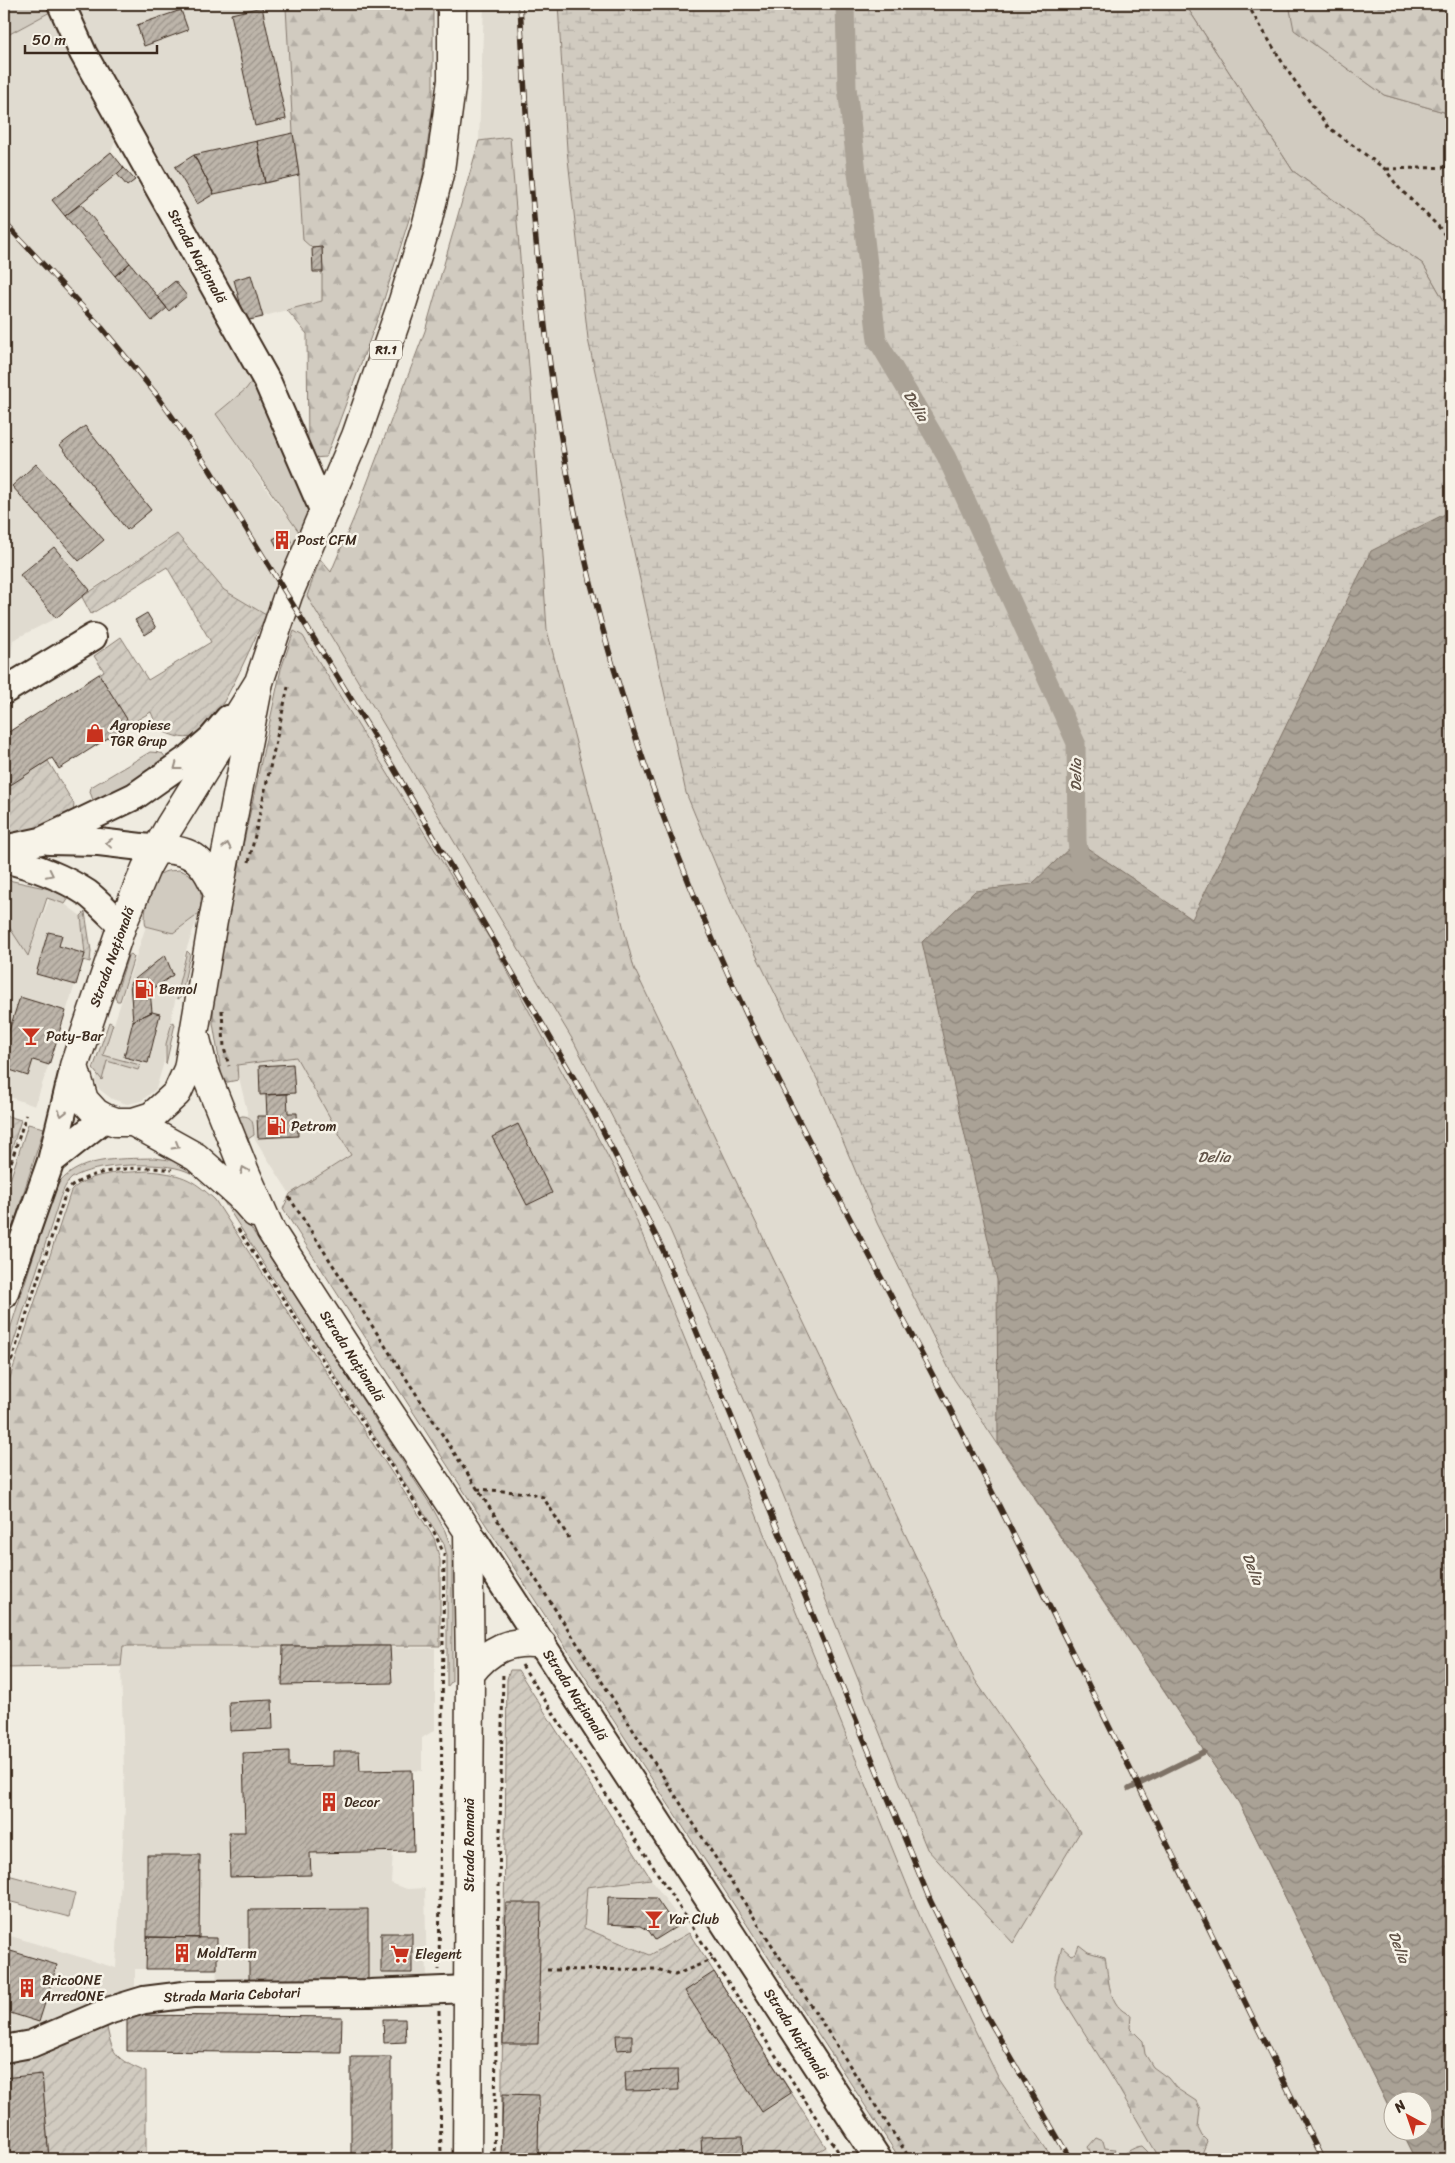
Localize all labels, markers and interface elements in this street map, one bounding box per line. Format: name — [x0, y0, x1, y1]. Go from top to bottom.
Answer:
scale bar — [25, 22, 158, 54]
text: 50 m — [32, 27, 67, 53]
street label: Strada Națională — [161, 204, 234, 309]
road number: R1.1 — [370, 340, 402, 360]
water label: Delia — [896, 385, 936, 428]
place label: Post CFM — [297, 528, 357, 553]
building icon: Post CFM — [271, 529, 293, 551]
place label: Agropiese TGR Grup — [109, 713, 171, 754]
shop icon: Agropiese TGR Grup — [84, 722, 106, 744]
water label: Delia — [1063, 757, 1089, 791]
one-way arrow — [174, 762, 183, 770]
one-way arrow — [105, 838, 113, 849]
one-way arrow — [221, 842, 232, 851]
one-way arrow — [45, 868, 54, 878]
street label: Strada Națională — [82, 902, 142, 1011]
place label: Bemol — [159, 977, 198, 1002]
fuel station icon: Bemol — [133, 978, 155, 1000]
place label: Paty-Bar — [46, 1024, 104, 1049]
bar icon: Paty-Bar — [20, 1025, 42, 1047]
one-way arrow — [58, 1108, 68, 1116]
place label: Petrom — [291, 1114, 337, 1139]
fuel station icon: Petrom — [265, 1115, 287, 1137]
one-way arrow — [170, 1139, 179, 1149]
water label: Delia — [1198, 1144, 1232, 1170]
one-way arrow — [240, 1166, 251, 1175]
street label: Strada Națională — [313, 1305, 392, 1408]
water label: Delia — [1235, 1549, 1272, 1590]
street label: Strada Națională — [536, 1644, 615, 1747]
place label: Decor — [344, 1790, 381, 1815]
building icon: Decor — [318, 1791, 340, 1813]
street label: Strada Romană — [457, 1797, 482, 1892]
place label: Yar Club — [669, 1907, 720, 1932]
bar icon: Yar Club — [643, 1908, 665, 1930]
water label: Delia — [1381, 1927, 1418, 1968]
place label: MoldTerm — [197, 1941, 257, 1966]
building icon: MoldTerm — [171, 1942, 193, 1964]
place label: Elegent — [415, 1942, 462, 1967]
supermarket icon: Elegent — [389, 1943, 411, 1965]
place label: BricoONE ArredONE — [41, 1968, 105, 2009]
building icon: BricoONE ArredONE — [16, 1977, 38, 1999]
street label: Strada Maria Cebotari — [163, 1980, 302, 2010]
street label: Strada Națională — [757, 1983, 836, 2086]
north arrow — [1382, 2090, 1432, 2140]
text: N — [1387, 2094, 1412, 2120]

